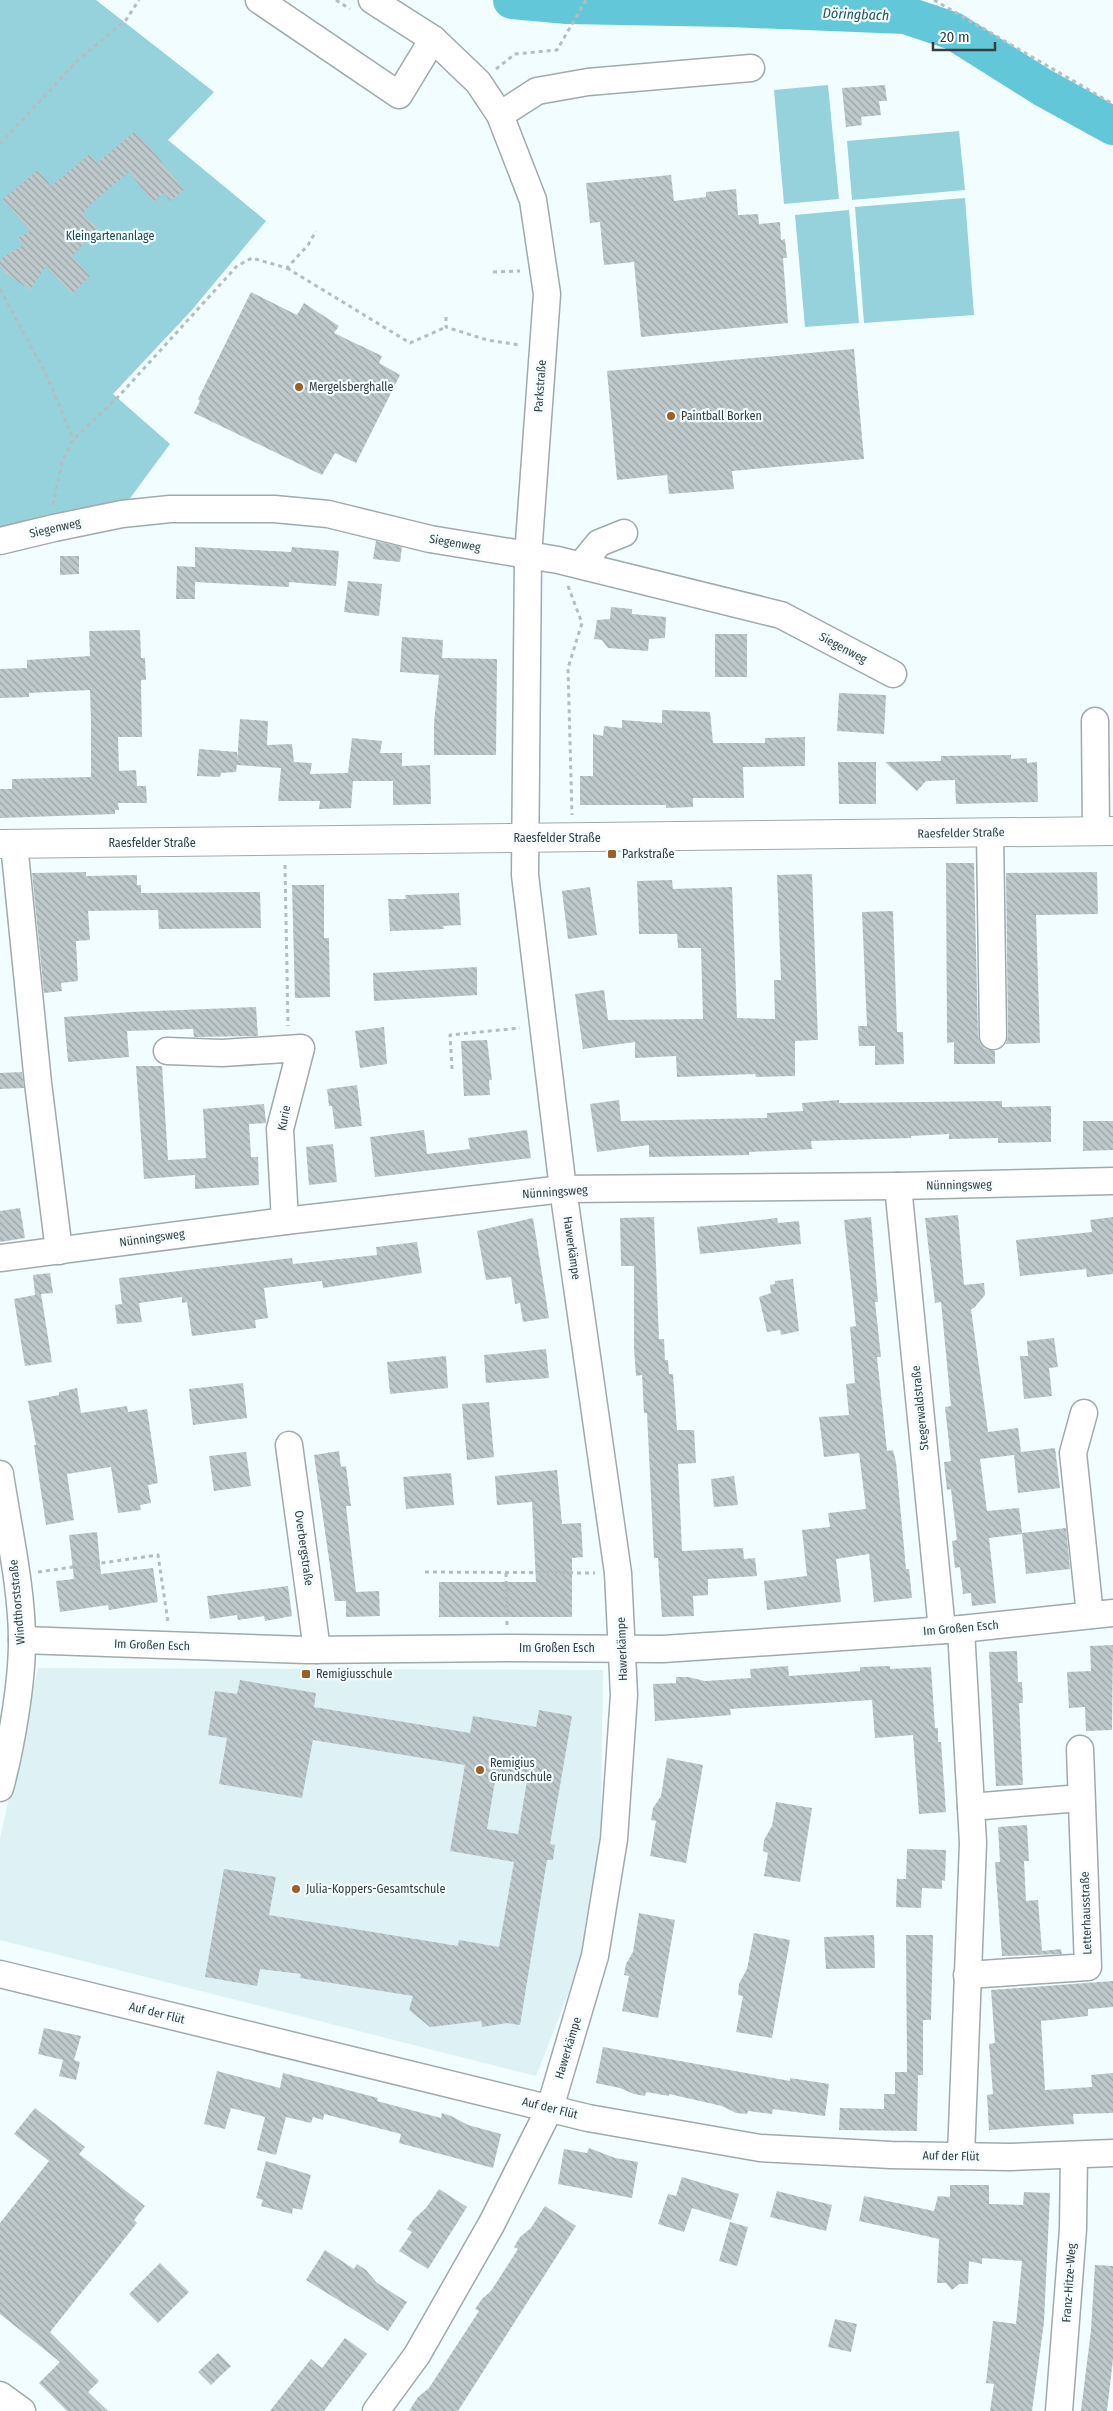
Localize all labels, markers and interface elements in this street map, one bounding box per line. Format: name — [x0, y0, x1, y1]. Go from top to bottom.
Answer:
water label: Döringbach — [822, 5, 890, 24]
scale bar — [933, 20, 996, 52]
text: 20 m — [940, 28, 970, 46]
park label: Kleingartenanlage — [66, 229, 154, 243]
street label: Parkstraße — [531, 359, 549, 413]
place label: Mergelsberghalle — [309, 380, 393, 394]
marker: Mergelsberghalle — [293, 381, 305, 393]
place label: Paintball Borken — [681, 409, 762, 423]
marker: Paintball Borken — [665, 410, 677, 422]
street label: Siegenweg — [28, 515, 82, 541]
street label: Siegenweg — [428, 532, 482, 554]
street label: Siegenweg — [817, 630, 870, 667]
street label: Raesfelder Straße — [917, 825, 1005, 841]
street label: Raesfelder Straße — [513, 831, 601, 845]
street label: Raesfelder Straße — [108, 836, 196, 850]
place label: Parkstraße — [622, 847, 674, 861]
marker: Parkstraße — [606, 848, 618, 860]
street label: Kurie — [275, 1104, 293, 1132]
street label: Nünningsweg — [926, 1177, 992, 1193]
street label: Nünningsweg — [522, 1183, 589, 1201]
street label: Hawerkämpe — [561, 1215, 583, 1281]
street label: Nünningsweg — [119, 1226, 186, 1249]
street label: Stegerwaldstraße — [909, 1365, 931, 1451]
street label: Overbergstraße — [292, 1509, 316, 1587]
street label: Windthorststraße — [6, 1559, 28, 1645]
street label: Hawerkämpe — [614, 1617, 630, 1681]
street label: Im Großen Esch — [923, 1618, 999, 1638]
street label: Im Großen Esch — [114, 1637, 190, 1653]
street label: Im Großen Esch — [519, 1641, 595, 1655]
place label: Remigiusschule — [316, 1667, 392, 1681]
marker: Remigiusschule — [300, 1668, 312, 1680]
place label: Remigius Grundschule — [490, 1756, 552, 1784]
marker: Remigius Grundschule — [474, 1764, 486, 1776]
street label: Letterhausstraße — [1078, 1871, 1094, 1955]
place label: Julia-Koppers-Gesamtschule — [306, 1882, 445, 1896]
marker: Julia-Koppers-Gesamtschule — [290, 1883, 302, 1895]
street label: Auf der Flüt — [128, 1999, 186, 2027]
street label: Hawerkämpe — [552, 2015, 584, 2081]
street label: Auf der Flüt — [521, 2094, 579, 2122]
street label: Auf der Flüt — [922, 2149, 980, 2163]
street label: Franz-Hitze-Weg — [1059, 2243, 1079, 2323]

